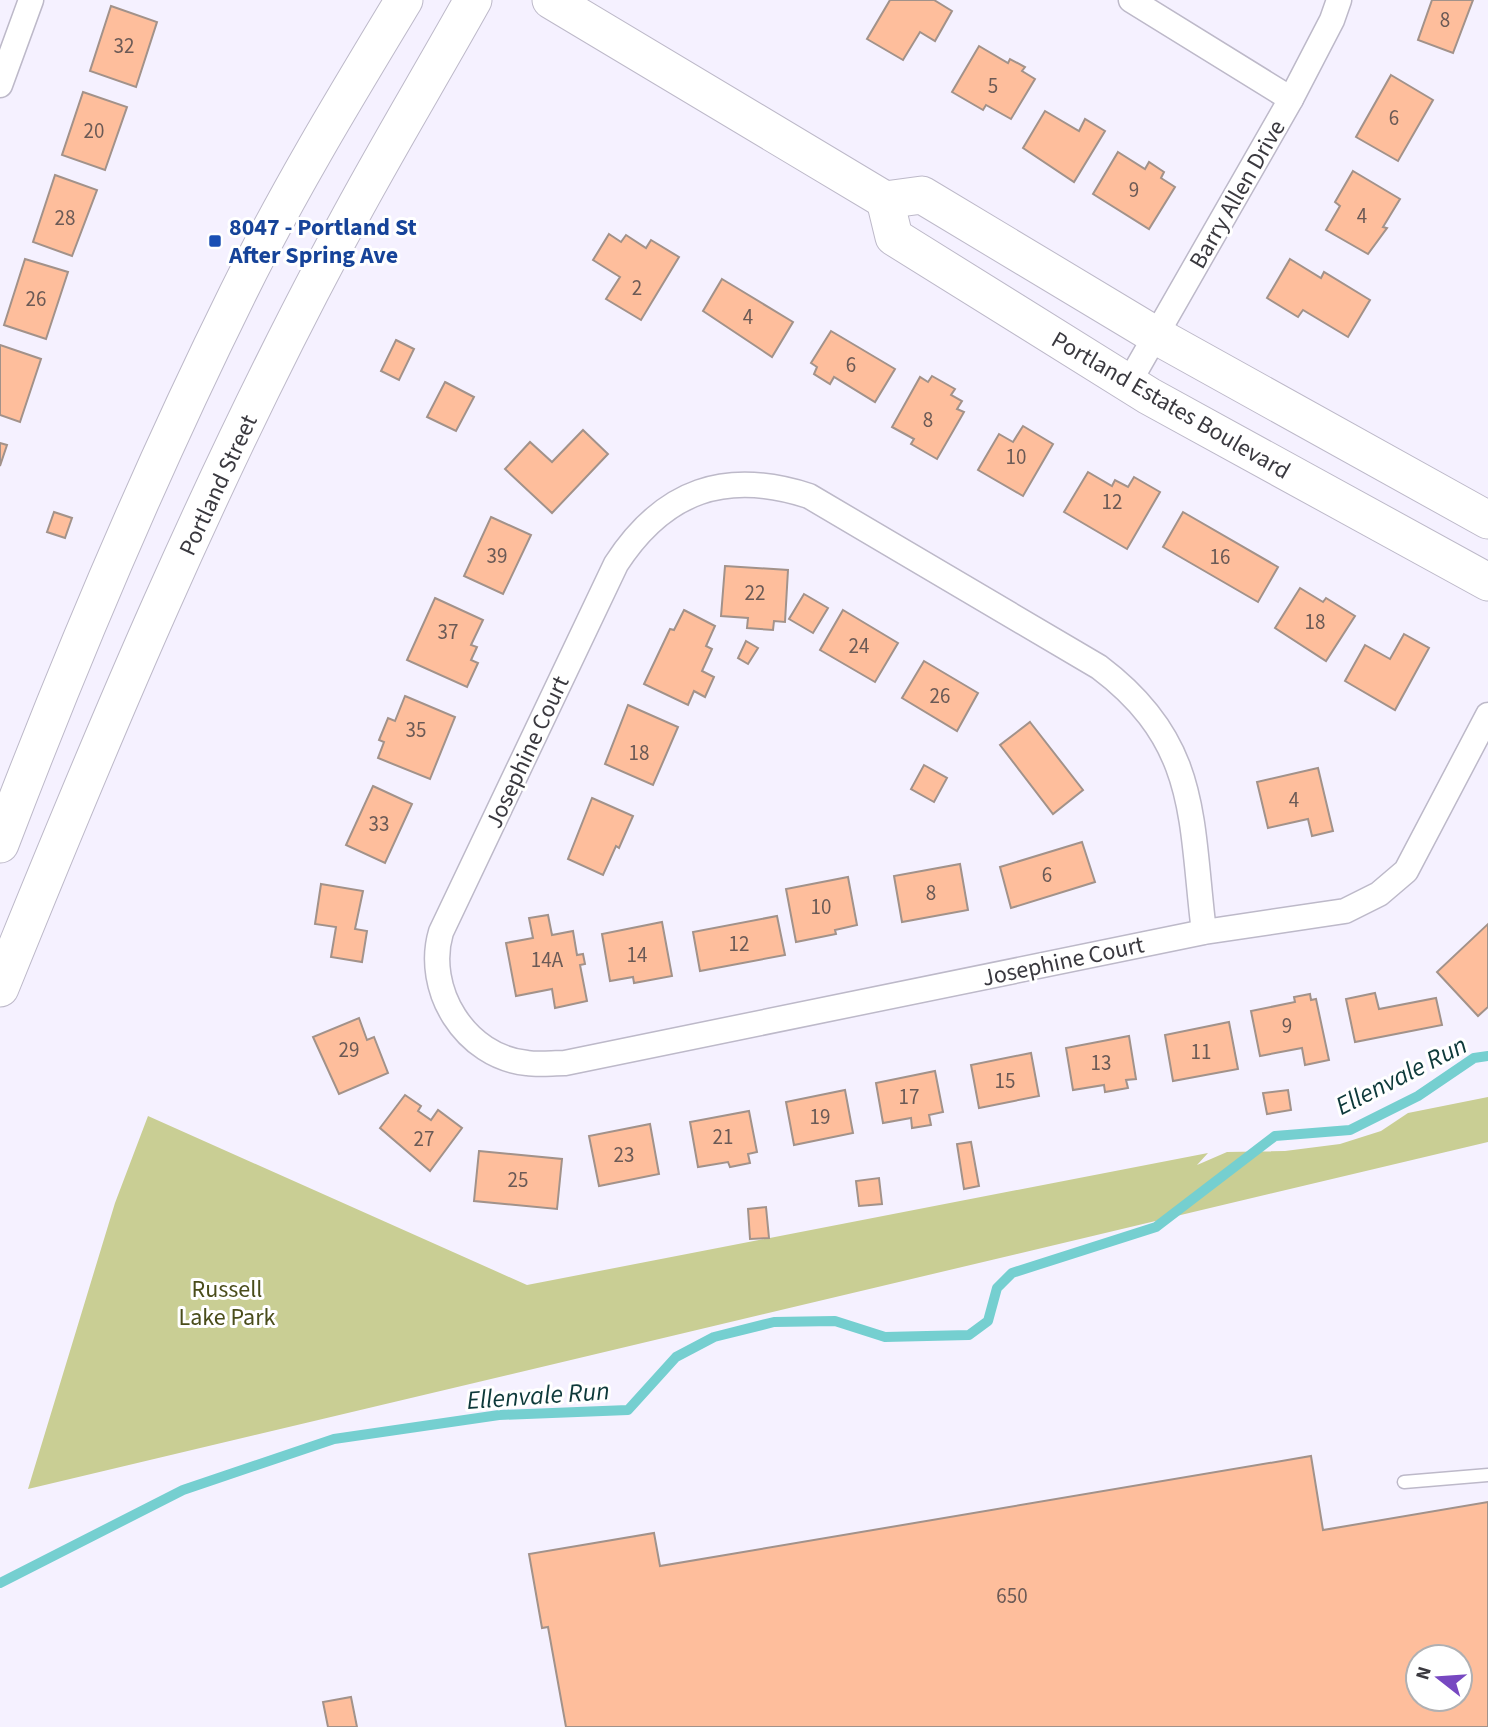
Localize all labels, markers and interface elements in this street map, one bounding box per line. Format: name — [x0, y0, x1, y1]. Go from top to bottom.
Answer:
house number: 8 — [1440, 5, 1450, 35]
house number: 32 — [114, 31, 134, 61]
house number: 5 — [988, 71, 998, 101]
house number: 6 — [1389, 103, 1399, 133]
street label: Barry Allen Drive — [1181, 113, 1294, 275]
house number: 20 — [84, 116, 104, 146]
house number: 9 — [1129, 175, 1139, 205]
house number: 4 — [1357, 201, 1367, 231]
house number: 28 — [55, 203, 75, 233]
place label: 8047 - Portland St After Spring Ave — [228, 210, 417, 273]
marker: 8047 - Portland St After Spring Ave — [207, 233, 223, 249]
house number: 2 — [632, 273, 642, 303]
house number: 26 — [26, 284, 46, 314]
house number: 4 — [743, 302, 753, 332]
street label: Portland Estates Boulevard — [1045, 323, 1297, 488]
house number: 6 — [846, 350, 856, 380]
house number: 8 — [923, 405, 933, 435]
street label: Portland Street — [170, 409, 266, 562]
house number: 10 — [1006, 442, 1026, 472]
house number: 12 — [1102, 487, 1122, 517]
house number: 39 — [487, 541, 507, 571]
house number: 16 — [1210, 542, 1230, 572]
house number: 22 — [745, 578, 765, 608]
house number: 18 — [1305, 607, 1325, 637]
house number: 37 — [438, 617, 458, 647]
house number: 24 — [849, 631, 869, 661]
street label: Josephine Court — [477, 670, 578, 834]
house number: 26 — [930, 681, 950, 711]
house number: 35 — [406, 715, 426, 745]
house number: 18 — [629, 738, 649, 768]
house number: 4 — [1289, 785, 1299, 815]
house number: 33 — [369, 809, 389, 839]
house number: 6 — [1042, 860, 1052, 890]
house number: 8 — [926, 878, 936, 908]
house number: 10 — [811, 892, 831, 922]
street label: Josephine Court — [979, 927, 1147, 996]
house number: 12 — [729, 929, 749, 959]
house number: 14 — [627, 940, 647, 970]
house number: 14A — [531, 945, 564, 975]
house number: 9 — [1282, 1011, 1292, 1041]
water label: Ellenvale Run — [1329, 1026, 1473, 1124]
house number: 29 — [339, 1035, 359, 1065]
house number: 11 — [1191, 1037, 1211, 1067]
house number: 13 — [1091, 1048, 1111, 1078]
house number: 15 — [995, 1066, 1015, 1096]
house number: 17 — [899, 1082, 919, 1112]
house number: 19 — [810, 1102, 830, 1132]
house number: 21 — [713, 1122, 733, 1152]
house number: 27 — [414, 1124, 434, 1154]
house number: 23 — [614, 1140, 634, 1170]
house number: 25 — [508, 1165, 528, 1195]
park label: Russell Lake Park — [179, 1272, 276, 1335]
water label: Ellenvale Run — [465, 1372, 611, 1419]
house number: 650 — [996, 1581, 1028, 1611]
north arrow — [1404, 1643, 1474, 1713]
text: N — [1409, 1663, 1439, 1683]

